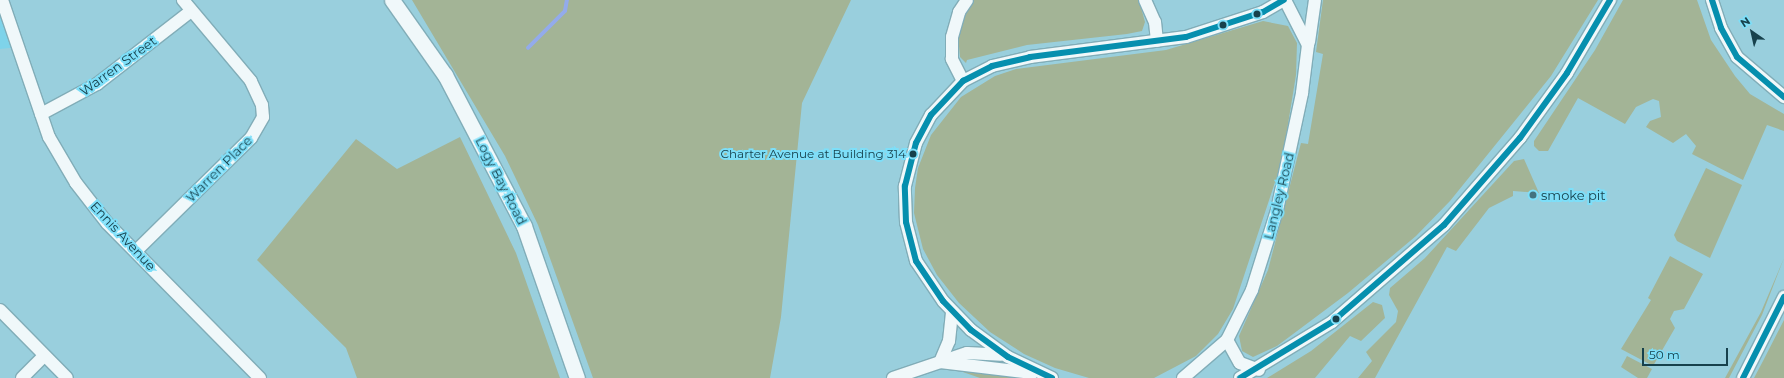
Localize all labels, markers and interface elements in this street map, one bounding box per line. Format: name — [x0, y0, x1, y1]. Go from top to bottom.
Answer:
unlabelled marker — [1252, 9, 1262, 19]
north arrow — [1732, 12, 1772, 52]
text: N — [1738, 14, 1753, 30]
unlabelled marker — [1218, 20, 1228, 30]
street label: Warren Street — [77, 33, 159, 99]
street label: Warren Place — [183, 133, 255, 205]
street label: Logy Bay Road — [472, 134, 530, 228]
place label: Charter Avenue at Building 314 — [720, 147, 906, 161]
marker: Charter Avenue at Building 314 — [908, 149, 918, 159]
street label: Langley Road — [1261, 151, 1297, 241]
place label: smoke pit — [1541, 187, 1606, 203]
marker: smoke pit — [1528, 190, 1538, 200]
street label: Ennis Avenue — [87, 198, 159, 274]
unlabelled marker — [1331, 314, 1341, 324]
scale bar — [1644, 340, 1730, 366]
text: 50 m — [1649, 347, 1680, 362]

